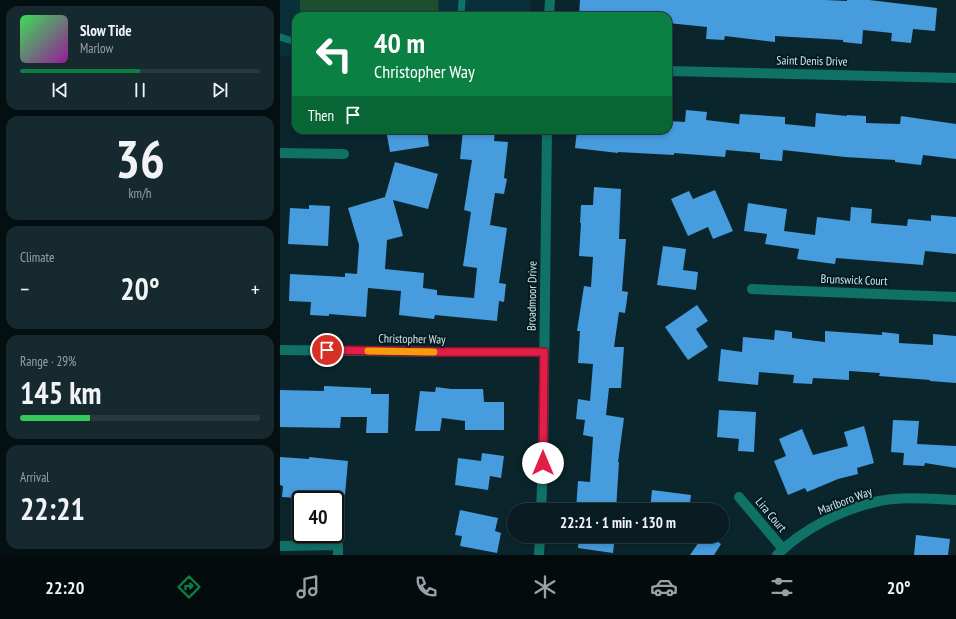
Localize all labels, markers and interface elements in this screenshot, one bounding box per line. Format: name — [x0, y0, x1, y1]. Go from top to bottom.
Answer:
text: Slow Tide — [80, 21, 132, 40]
text: 40 m — [374, 24, 425, 61]
icon: left — [308, 28, 360, 80]
text: Marlow — [80, 40, 113, 57]
street label: Saint Denis Drive — [776, 52, 848, 69]
text: Christopher Way — [374, 60, 475, 83]
icon: previous — [49, 79, 71, 101]
icon: pause — [129, 79, 151, 101]
icon: next — [209, 79, 231, 101]
icon: arrive — [342, 104, 364, 126]
text: Then — [308, 106, 334, 125]
text: 36 — [115, 125, 165, 192]
text: km/h — [128, 185, 152, 202]
text: Climate — [20, 249, 54, 266]
street label: Broadmoor Drive — [523, 261, 540, 331]
text: 20° — [120, 269, 160, 308]
street label: Brunswick Court — [820, 271, 888, 288]
text: − — [20, 275, 29, 303]
text: + — [251, 275, 260, 303]
street label: Christopher Way — [378, 330, 446, 347]
pin — [310, 333, 344, 367]
icon: arrive — [316, 339, 338, 361]
text: Range · 29% — [20, 353, 76, 370]
text: 145 km — [20, 373, 101, 412]
position arrow — [522, 442, 564, 484]
text: Arrival — [20, 469, 49, 486]
street label: Marlboro Way — [816, 483, 874, 518]
text: 22:21 — [20, 489, 85, 528]
speed limit sign: 40 — [292, 491, 344, 543]
street label: Lira Court — [753, 494, 791, 536]
text: 22:21 · 1 min · 130 m — [560, 513, 676, 532]
icon: directions — [175, 573, 203, 601]
icon: music — [294, 573, 322, 601]
icon: phone — [412, 573, 440, 601]
icon: climate — [531, 573, 559, 601]
icon: car — [650, 573, 678, 601]
icon: filters — [768, 573, 796, 601]
text: 22:20 — [45, 576, 84, 599]
text: 20° — [887, 576, 911, 599]

